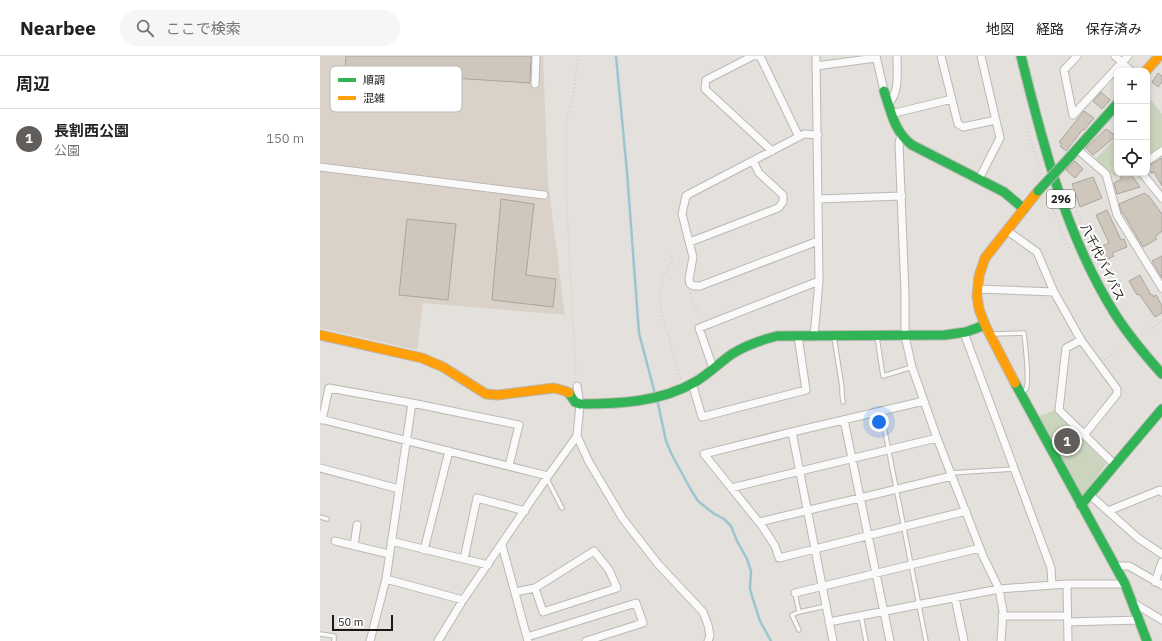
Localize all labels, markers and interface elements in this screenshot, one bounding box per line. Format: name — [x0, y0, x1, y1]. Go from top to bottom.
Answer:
search box — [120, 10, 400, 46]
text: Nearbee — [20, 16, 96, 40]
icon: search — [134, 17, 156, 39]
text: ここで検索 — [166, 19, 241, 38]
text: 地図 — [986, 20, 1014, 38]
text: 経路 — [1036, 20, 1064, 38]
text: 保存済み — [1086, 20, 1142, 38]
legend — [330, 66, 462, 112]
map controls — [1114, 68, 1150, 176]
button: + — [1114, 68, 1150, 104]
text: 周辺 — [16, 73, 50, 95]
text: 順調 — [363, 73, 385, 87]
text: 混雑 — [363, 91, 385, 105]
button: − — [1114, 104, 1150, 140]
text: 長割西公園 — [54, 121, 129, 140]
text: 1 — [25, 130, 33, 147]
text: 150 m — [266, 130, 304, 147]
button: locate — [1114, 140, 1150, 176]
text: 公園 — [54, 142, 80, 159]
road number: 296 — [1047, 190, 1075, 208]
street label: 八千代バイパス — [1078, 221, 1128, 303]
your location — [869, 412, 889, 432]
pin: 1 — [1054, 426, 1080, 456]
scale bar — [332, 613, 393, 632]
text: 50 m — [338, 615, 363, 629]

